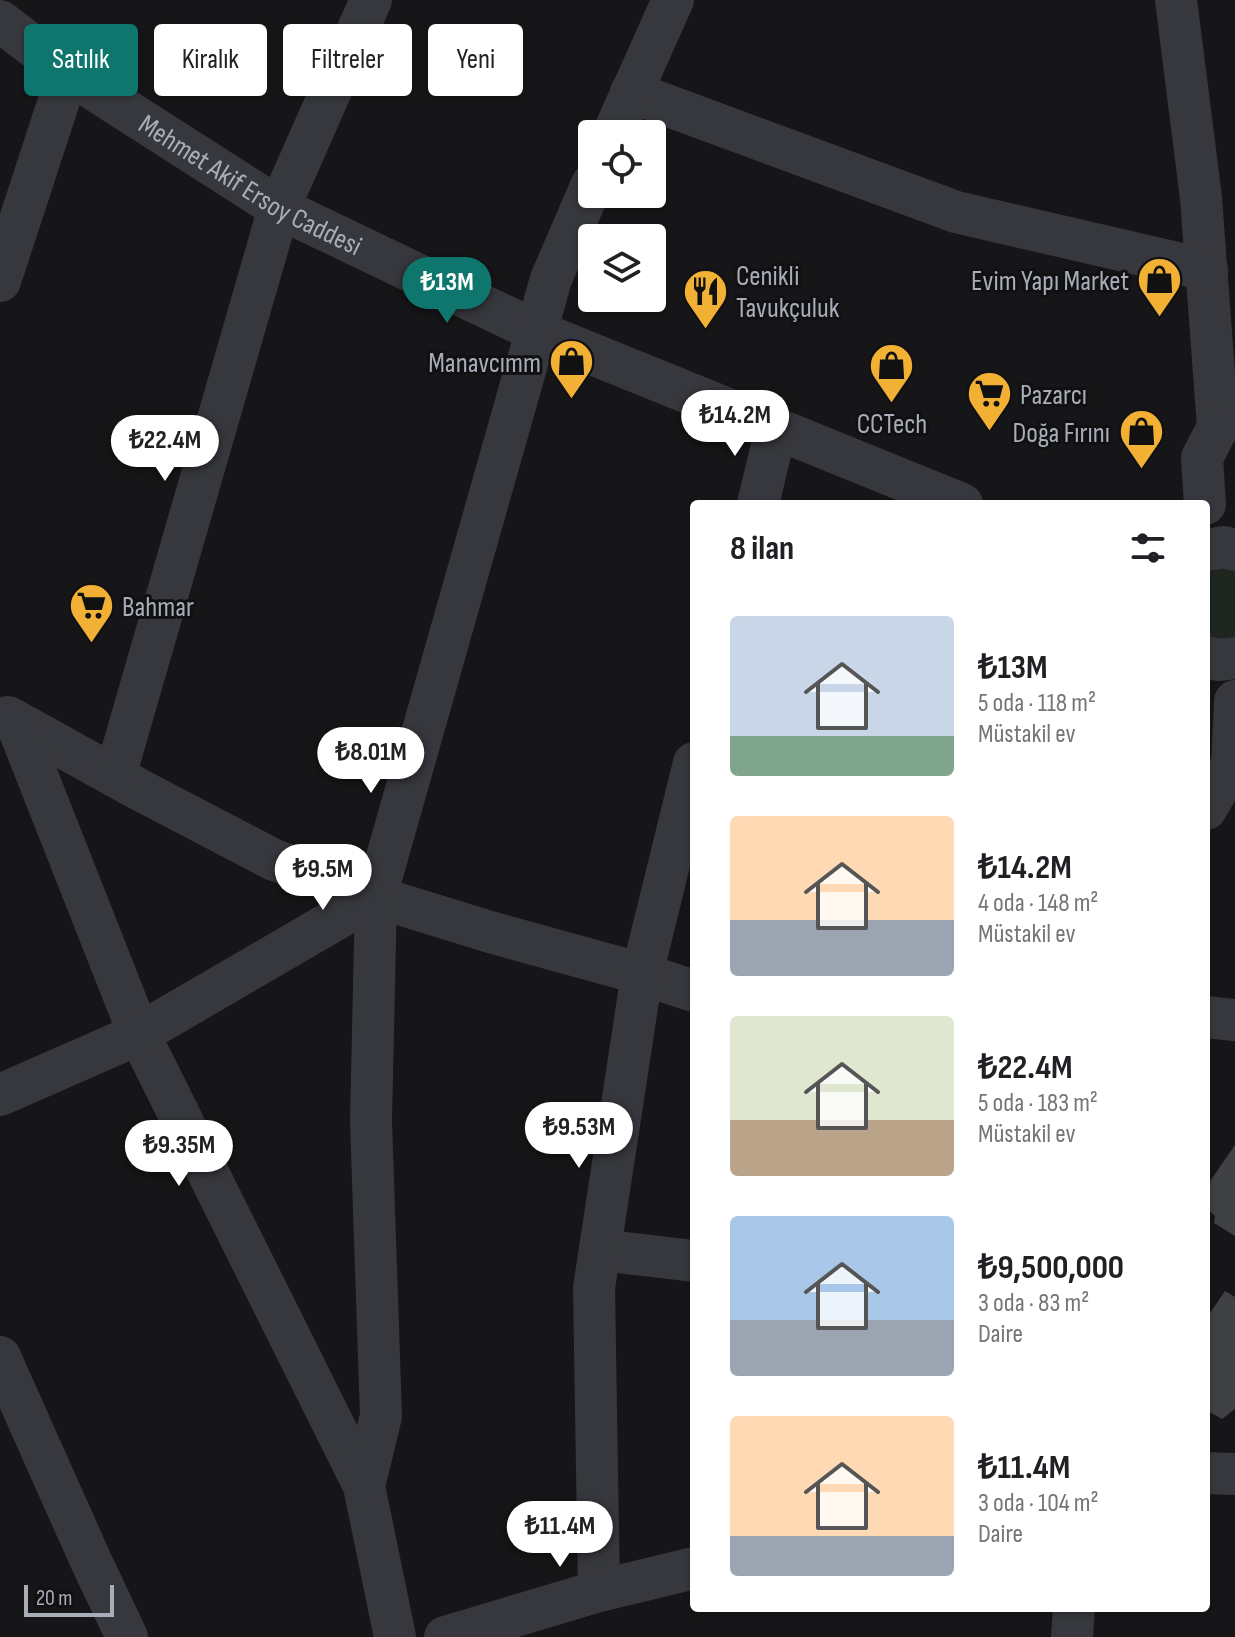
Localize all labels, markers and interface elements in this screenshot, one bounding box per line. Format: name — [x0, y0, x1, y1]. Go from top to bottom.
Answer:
chip: Satılık — [24, 24, 138, 96]
chip: Kiralık — [154, 24, 267, 96]
chip: Filtreler — [283, 24, 412, 96]
chip: Yeni — [428, 24, 523, 96]
street label: Mehmet Akif Ersoy Caddesi — [133, 108, 367, 263]
map controls — [578, 120, 666, 312]
button: locate — [578, 120, 666, 208]
button: layers — [578, 224, 666, 312]
shop icon: Evim Yapı Market — [1136, 256, 1184, 319]
pin: ₺13M — [400, 257, 494, 325]
place label: Cenikli Tavukçuluk — [736, 260, 840, 325]
place label: Evim Yapı Market — [971, 265, 1129, 298]
text: ₺13M — [420, 267, 474, 298]
restaurant icon: Cenikli Tavukçuluk — [681, 267, 729, 330]
shop icon: Manavcımm — [548, 338, 596, 401]
shop icon: CCTech — [868, 342, 916, 405]
place label: Manavcımm — [428, 347, 541, 380]
supermarket icon: Pazarcı — [965, 370, 1013, 433]
place label: Pazarcı — [1020, 379, 1087, 412]
pin: ₺14.2M — [670, 390, 800, 458]
text: ₺14.2M — [699, 400, 771, 431]
place label: CCTech — [857, 408, 927, 441]
shop icon: Doğa Fırını — [1117, 408, 1165, 471]
pin: ₺22.4M — [100, 415, 230, 483]
place label: Doğa Fırını — [1012, 417, 1110, 450]
text: ₺22.4M — [129, 425, 201, 456]
icon: filters — [1126, 526, 1170, 570]
text: 8 ilan — [730, 528, 794, 569]
supermarket icon: Bahmar — [67, 582, 115, 645]
place label: Bahmar — [122, 591, 194, 624]
text: ₺13M — [978, 647, 1048, 688]
icon: home — [794, 648, 890, 744]
text: 5 oda · 118 m² — [978, 688, 1096, 719]
text: Müstakil ev — [978, 719, 1076, 750]
pin: ₺8.01M — [306, 727, 436, 795]
text: ₺8.01M — [335, 737, 407, 768]
pin: ₺9.5M — [267, 844, 379, 912]
text: ₺14.2M — [978, 847, 1072, 888]
icon: home — [794, 848, 890, 944]
text: ₺9.5M — [293, 854, 353, 885]
text: 4 oda · 148 m² — [978, 888, 1098, 919]
text: Müstakil ev — [978, 919, 1076, 950]
text: ₺22.4M — [978, 1047, 1072, 1088]
icon: home — [794, 1048, 890, 1144]
text: 5 oda · 183 m² — [978, 1088, 1098, 1119]
pin: ₺9.53M — [514, 1102, 644, 1170]
text: ₺9.53M — [543, 1112, 615, 1143]
text: Müstakil ev — [978, 1119, 1076, 1150]
pin: ₺9.35M — [114, 1120, 244, 1188]
text: ₺9.35M — [143, 1130, 215, 1161]
text: ₺9,500,000 — [978, 1247, 1124, 1288]
icon: home — [794, 1248, 890, 1344]
text: 3 oda · 83 m² — [978, 1288, 1089, 1319]
text: Daire — [978, 1319, 1023, 1350]
text: ₺11.4M — [978, 1447, 1070, 1488]
icon: home — [794, 1448, 890, 1544]
text: 3 oda · 104 m² — [978, 1488, 1099, 1519]
pin: ₺11.4M — [495, 1501, 625, 1569]
text: ₺11.4M — [525, 1511, 595, 1542]
text: Daire — [978, 1519, 1023, 1550]
scale bar — [24, 1581, 114, 1617]
text: 20 m — [36, 1585, 73, 1612]

